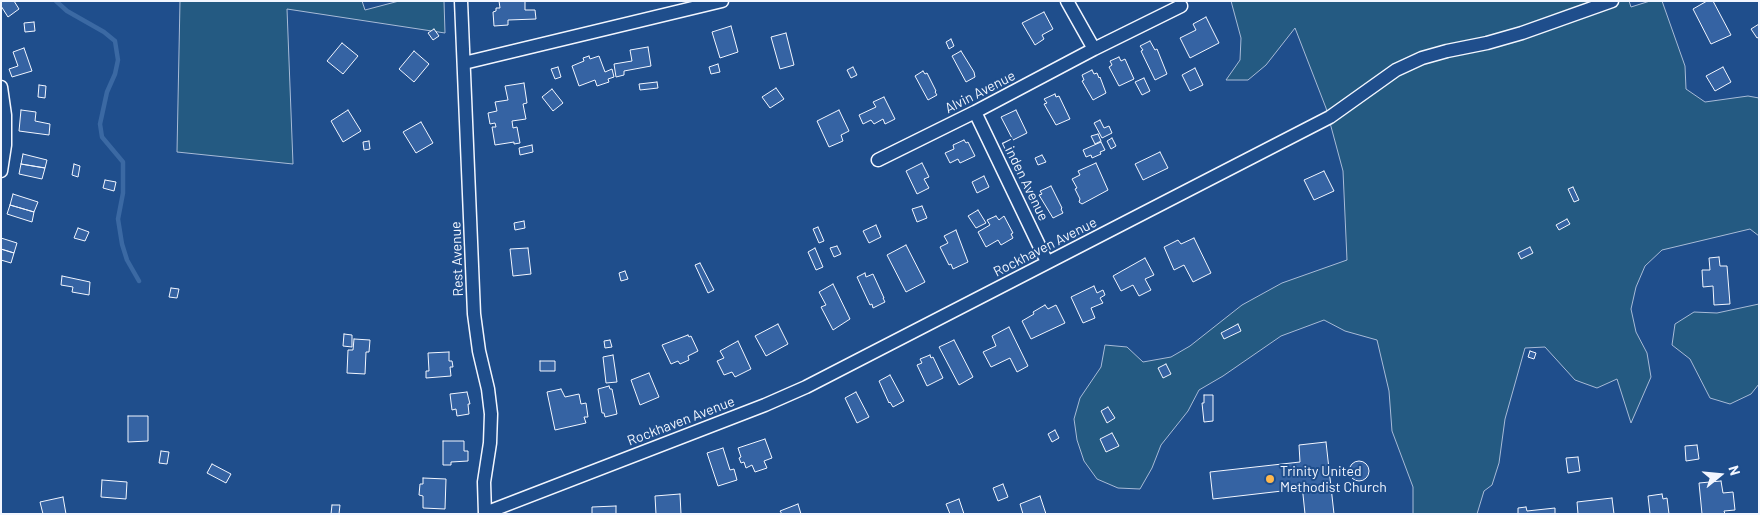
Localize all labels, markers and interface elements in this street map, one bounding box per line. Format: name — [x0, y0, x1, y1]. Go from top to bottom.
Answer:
street label: Alvin Avenue — [942, 67, 1018, 117]
street label: Linden Avenue — [998, 136, 1052, 224]
street label: Rockhaven Avenue — [990, 214, 1100, 280]
street label: Rest Avenue — [447, 221, 467, 297]
street label: Rockhaven Avenue — [625, 393, 737, 449]
north arrow — [1695, 450, 1745, 500]
place label: Trinity United Methodist Church — [1280, 463, 1387, 496]
text: N — [1725, 464, 1744, 477]
marker: Trinity United Methodist Church — [1264, 473, 1276, 485]

